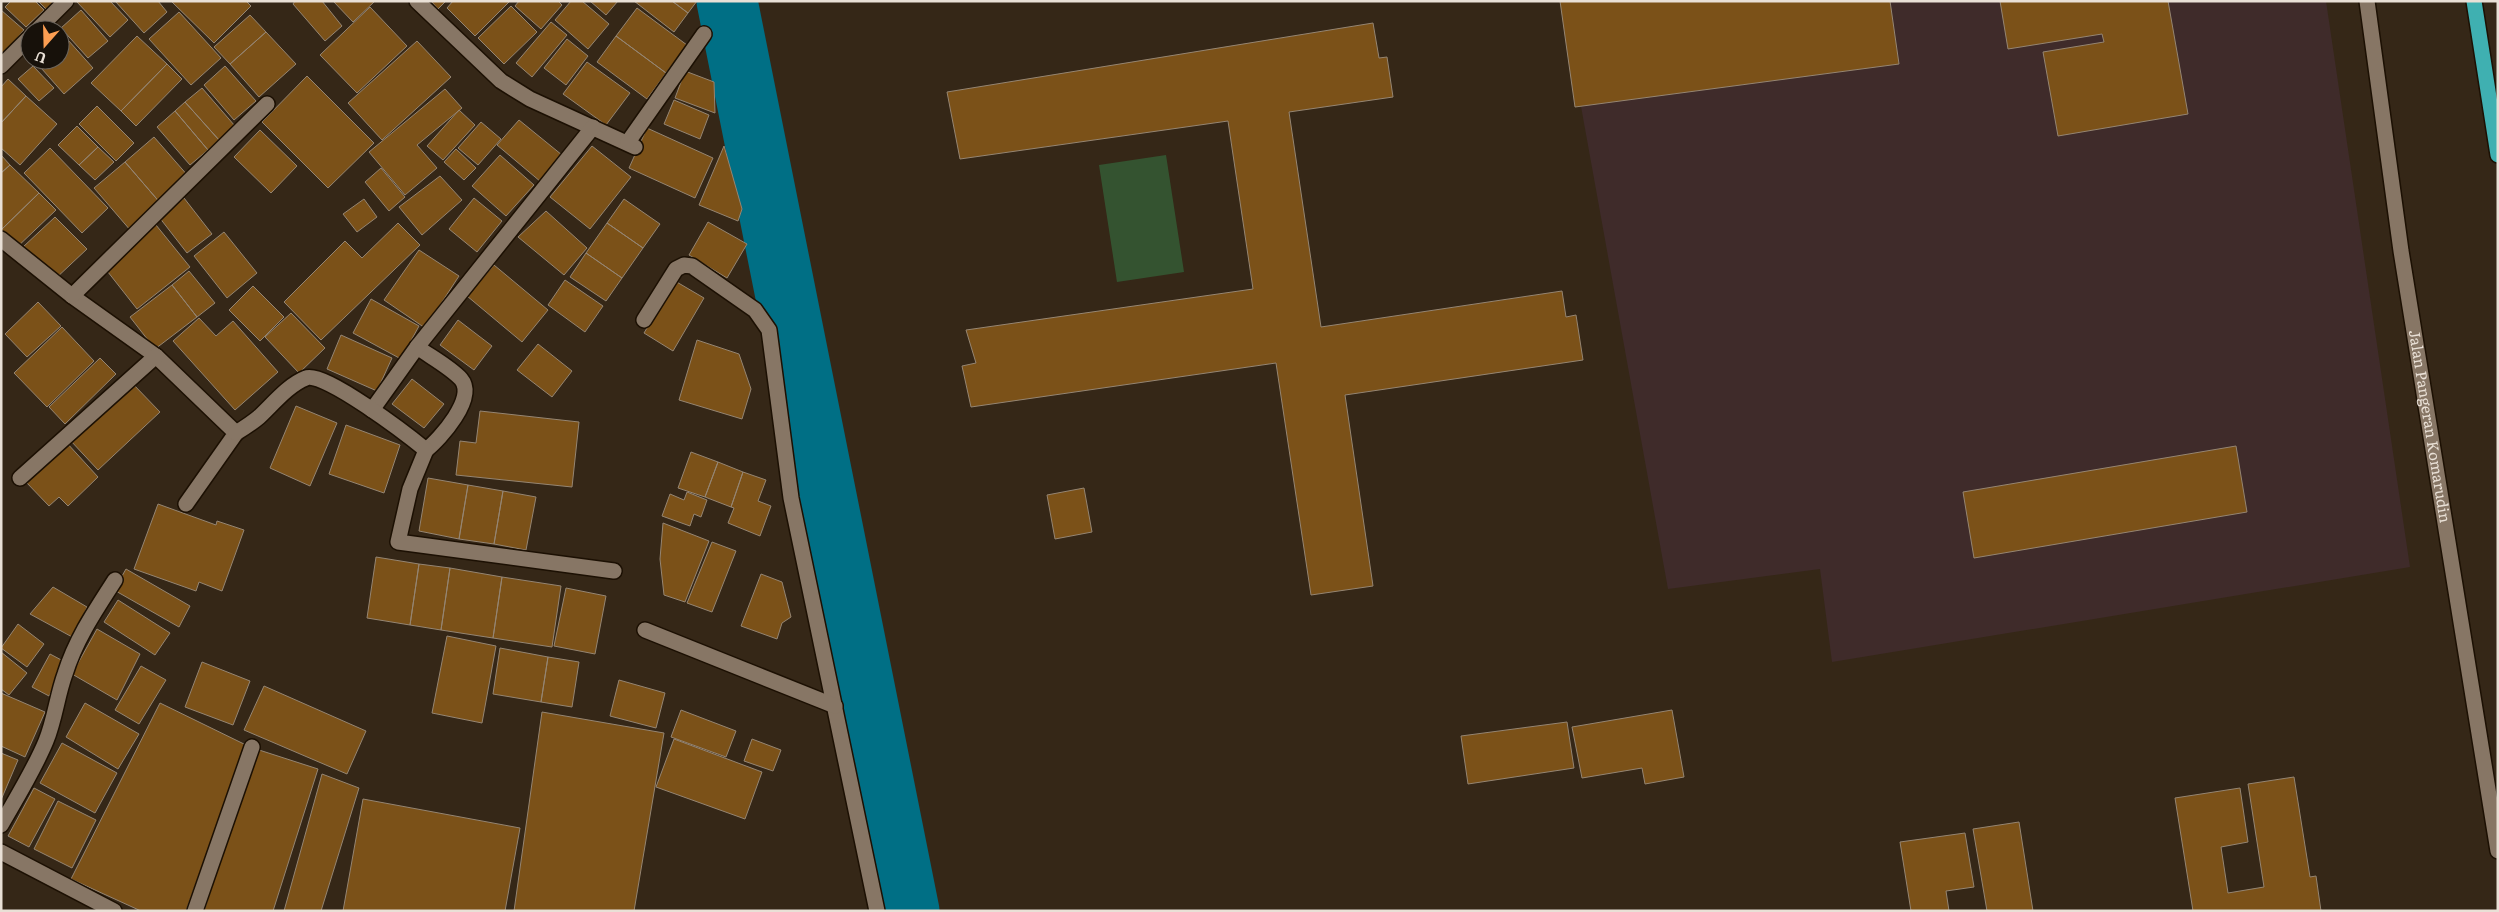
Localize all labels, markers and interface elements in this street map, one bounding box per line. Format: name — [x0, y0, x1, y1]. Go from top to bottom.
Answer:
north arrow — [20, 20, 70, 70]
text: U — [32, 47, 49, 69]
street label: Jalan Pangeran Komarudin — [2404, 328, 2458, 524]

